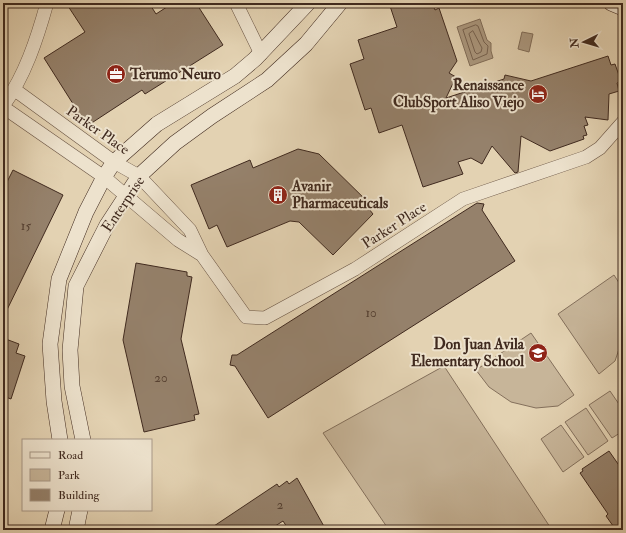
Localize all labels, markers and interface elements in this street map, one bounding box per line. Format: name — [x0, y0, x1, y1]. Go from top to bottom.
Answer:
north arrow — [564, 22, 604, 62]
text: N — [568, 36, 582, 49]
office icon: Terumo Neuro — [105, 63, 127, 85]
place label: Terumo Neuro — [129, 65, 221, 84]
place label: Renaissance ClubSport Aliso Viejo — [393, 76, 525, 113]
hotel icon: Renaissance ClubSport Aliso Viejo — [527, 83, 549, 105]
street label: Parker Place — [62, 102, 133, 159]
street label: Enterprise — [98, 173, 150, 237]
place label: Avanir Pharmaceuticals — [291, 177, 388, 213]
building icon: Avanir Pharmaceuticals — [267, 184, 289, 206]
street label: Parker Place — [358, 198, 430, 253]
house number: 15 — [21, 218, 31, 234]
house number: 10 — [365, 305, 377, 321]
place label: Don Juan Avila Elementary School — [411, 335, 525, 372]
school or university icon: Don Juan Avila Elementary School — [527, 342, 549, 364]
house number: 20 — [154, 370, 168, 386]
legend — [22, 439, 152, 511]
text: Road — [58, 448, 83, 463]
text: Park — [58, 468, 80, 483]
text: Building — [58, 488, 101, 503]
house number: 2 — [277, 497, 284, 513]

